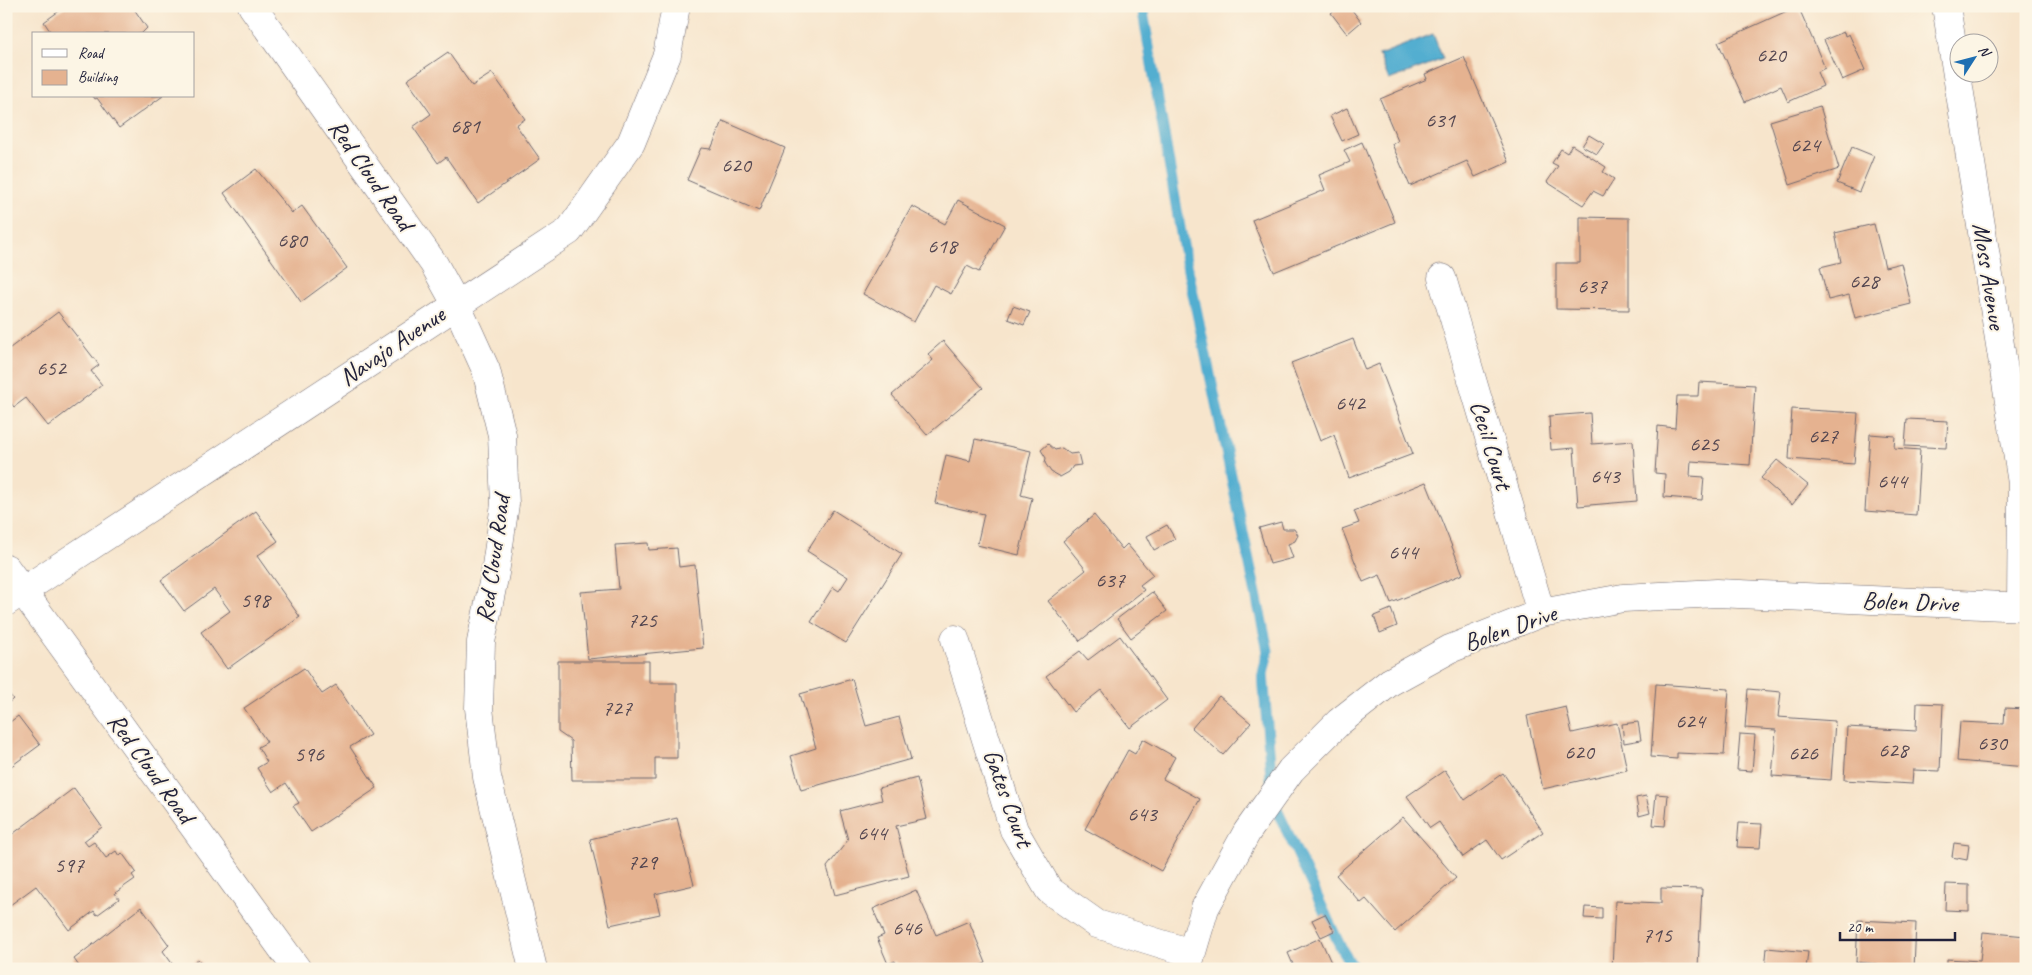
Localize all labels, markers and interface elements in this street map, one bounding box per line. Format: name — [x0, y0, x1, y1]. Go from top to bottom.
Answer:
legend — [32, 32, 195, 98]
north arrow — [1950, 32, 2000, 82]
house number: 620 — [1756, 41, 1788, 69]
text: N — [1975, 42, 1995, 61]
text: Road — [78, 44, 105, 63]
text: Building — [78, 68, 118, 87]
house number: 631 — [1425, 106, 1456, 134]
house number: 681 — [450, 112, 481, 140]
street label: Red Cloud Road — [321, 113, 423, 240]
house number: 624 — [1790, 131, 1822, 159]
house number: 620 — [721, 151, 753, 179]
street label: Moss Avenue — [1965, 220, 2014, 333]
house number: 680 — [277, 226, 309, 254]
house number: 618 — [927, 232, 959, 260]
house number: 628 — [1849, 267, 1881, 295]
house number: 637 — [1577, 272, 1608, 300]
street label: Navajo Avenue — [333, 298, 453, 393]
house number: 652 — [36, 354, 68, 382]
house number: 642 — [1335, 389, 1367, 417]
street label: Cecil Court — [1462, 397, 1520, 496]
house number: 627 — [1808, 422, 1839, 450]
house number: 625 — [1689, 430, 1720, 458]
house number: 643 — [1590, 462, 1622, 490]
house number: 644 — [1877, 467, 1909, 495]
street label: Red Cloud Road — [468, 489, 518, 625]
house number: 644 — [1388, 538, 1420, 566]
house number: 637 — [1095, 566, 1126, 594]
street label: Bolen Drive — [1861, 584, 1960, 620]
house number: 598 — [240, 586, 272, 614]
street label: Bolen Drive — [1459, 597, 1562, 659]
house number: 725 — [627, 606, 658, 634]
house number: 727 — [602, 694, 633, 722]
street label: Red Cloud Road — [100, 707, 204, 833]
house number: 624 — [1675, 707, 1707, 735]
house number: 630 — [1977, 729, 2009, 757]
house number: 628 — [1878, 736, 1910, 764]
house number: 620 — [1564, 738, 1596, 766]
house number: 626 — [1788, 739, 1819, 767]
house number: 596 — [294, 740, 325, 768]
street label: Gates Court — [976, 745, 1041, 854]
house number: 643 — [1127, 800, 1159, 828]
house number: 644 — [857, 819, 889, 847]
house number: 729 — [627, 848, 659, 876]
house number: 597 — [54, 851, 85, 879]
scale bar — [1840, 910, 1954, 942]
house number: 646 — [892, 914, 923, 942]
text: 20 m — [1847, 918, 1874, 937]
house number: 715 — [1642, 921, 1673, 949]

